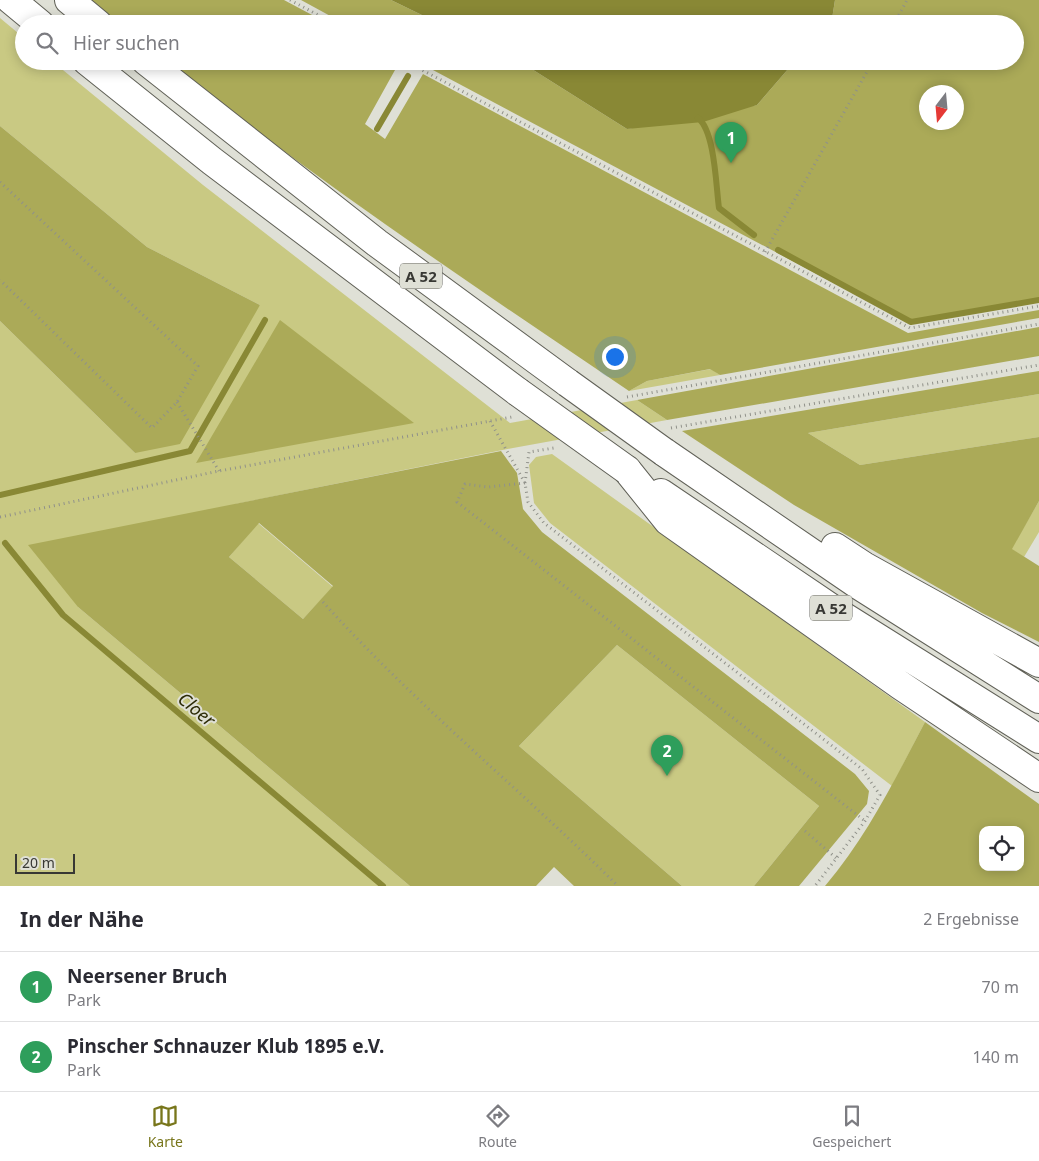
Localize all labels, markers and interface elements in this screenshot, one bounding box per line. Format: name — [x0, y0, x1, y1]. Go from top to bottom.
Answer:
search box — [15, 15, 1024, 70]
icon: search — [33, 29, 61, 57]
text: Hier suchen — [73, 30, 180, 56]
north arrow — [919, 85, 964, 130]
pin: 1 — [715, 122, 747, 163]
road number: A 52 — [400, 264, 442, 288]
your location — [602, 344, 628, 370]
road number: A 52 — [810, 596, 852, 620]
water label: Cloer — [173, 686, 221, 732]
pin: 2 — [651, 735, 683, 776]
map controls — [979, 826, 1024, 871]
button: locate — [979, 826, 1024, 871]
scale bar — [15, 851, 75, 874]
text: 20 m — [22, 853, 55, 872]
text: In der Nähe — [20, 905, 144, 933]
text: 2 Ergebnisse — [923, 908, 1019, 930]
text: Neersener Bruch — [67, 963, 227, 989]
text: 1 — [31, 976, 41, 998]
text: 70 m — [982, 976, 1019, 998]
text: Park — [67, 989, 101, 1011]
text: Pinscher Schnauzer Klub 1895 e.V. — [67, 1033, 384, 1059]
text: 2 — [31, 1046, 41, 1068]
text: 140 m — [972, 1046, 1019, 1068]
text: Park — [67, 1059, 101, 1081]
tab: Karte — [148, 1102, 183, 1151]
tab: Route — [478, 1102, 517, 1151]
tab: Gespeichert — [812, 1102, 891, 1151]

